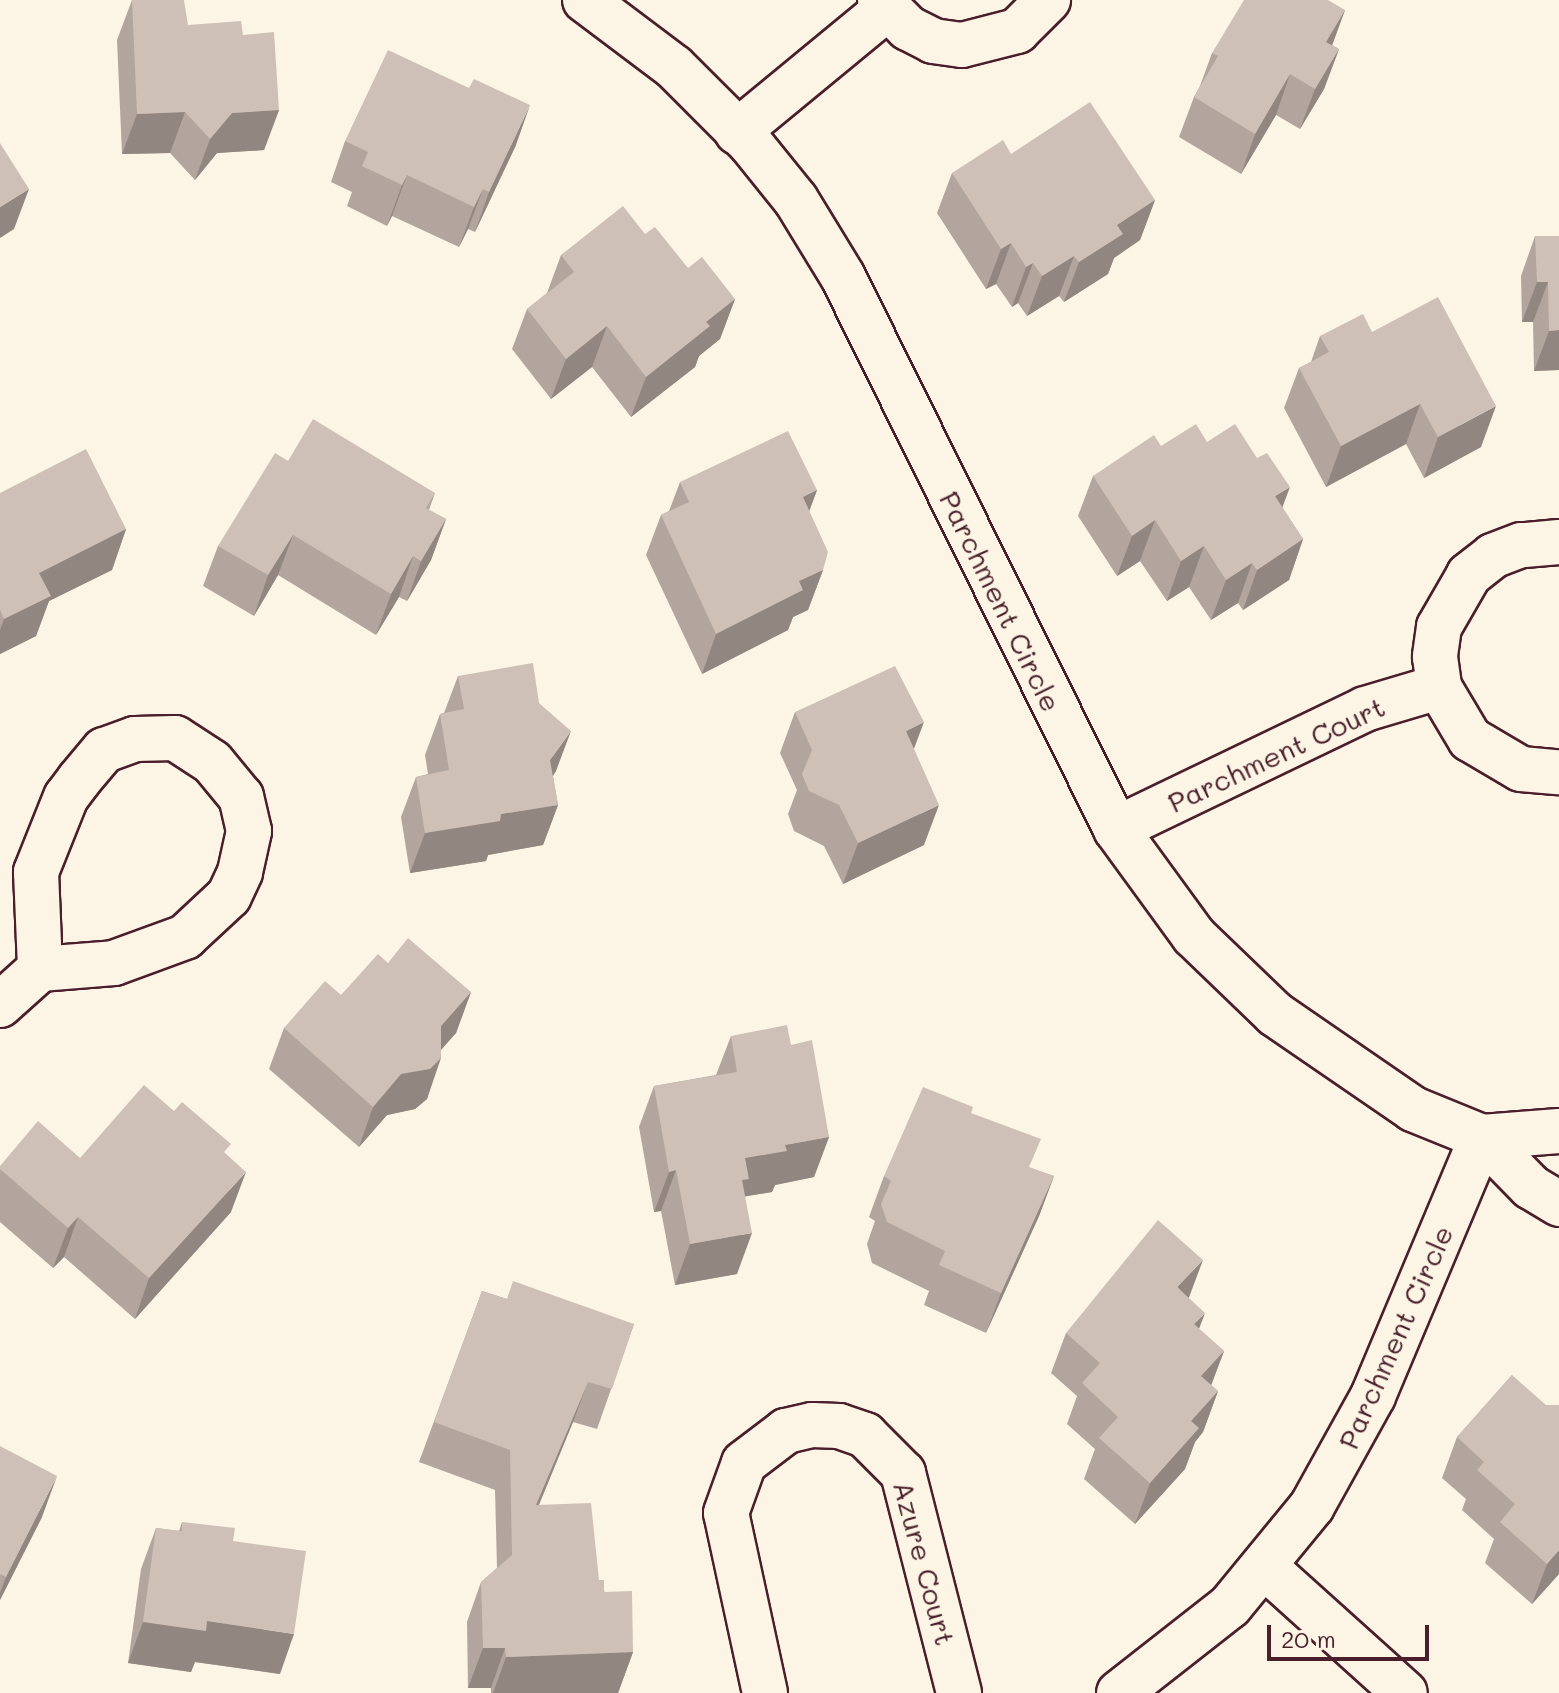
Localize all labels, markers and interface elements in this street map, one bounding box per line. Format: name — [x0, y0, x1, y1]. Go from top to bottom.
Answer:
street label: Parchment Circle — [933, 485, 1069, 717]
street label: Parchment Court — [1162, 689, 1390, 819]
street label: Parchment Circle — [1331, 1220, 1459, 1454]
street label: Azure Court — [887, 1477, 963, 1649]
scale bar — [1271, 1609, 1433, 1659]
text: 20 m — [1281, 1623, 1336, 1654]

